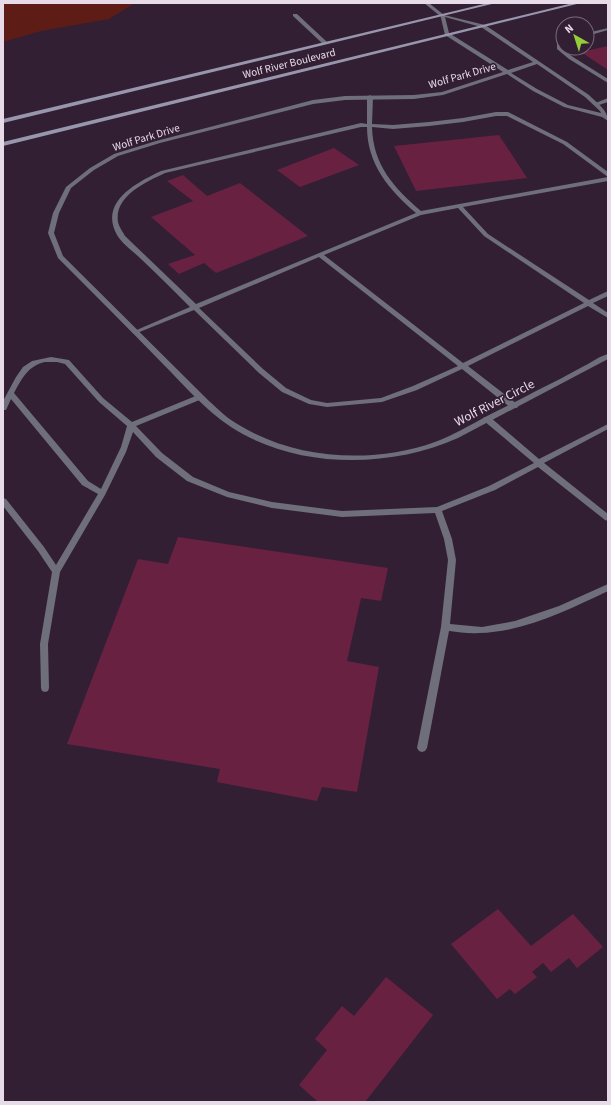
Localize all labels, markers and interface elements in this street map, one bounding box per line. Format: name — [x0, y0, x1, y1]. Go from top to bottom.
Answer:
north arrow — [555, 16, 595, 56]
text: N — [561, 20, 577, 37]
street label: Wolf River Boulevard — [241, 45, 337, 82]
street label: Wolf Park Drive — [427, 59, 498, 92]
street label: Wolf Park Drive — [111, 120, 182, 155]
street label: Wolf River Circle — [451, 375, 538, 431]

